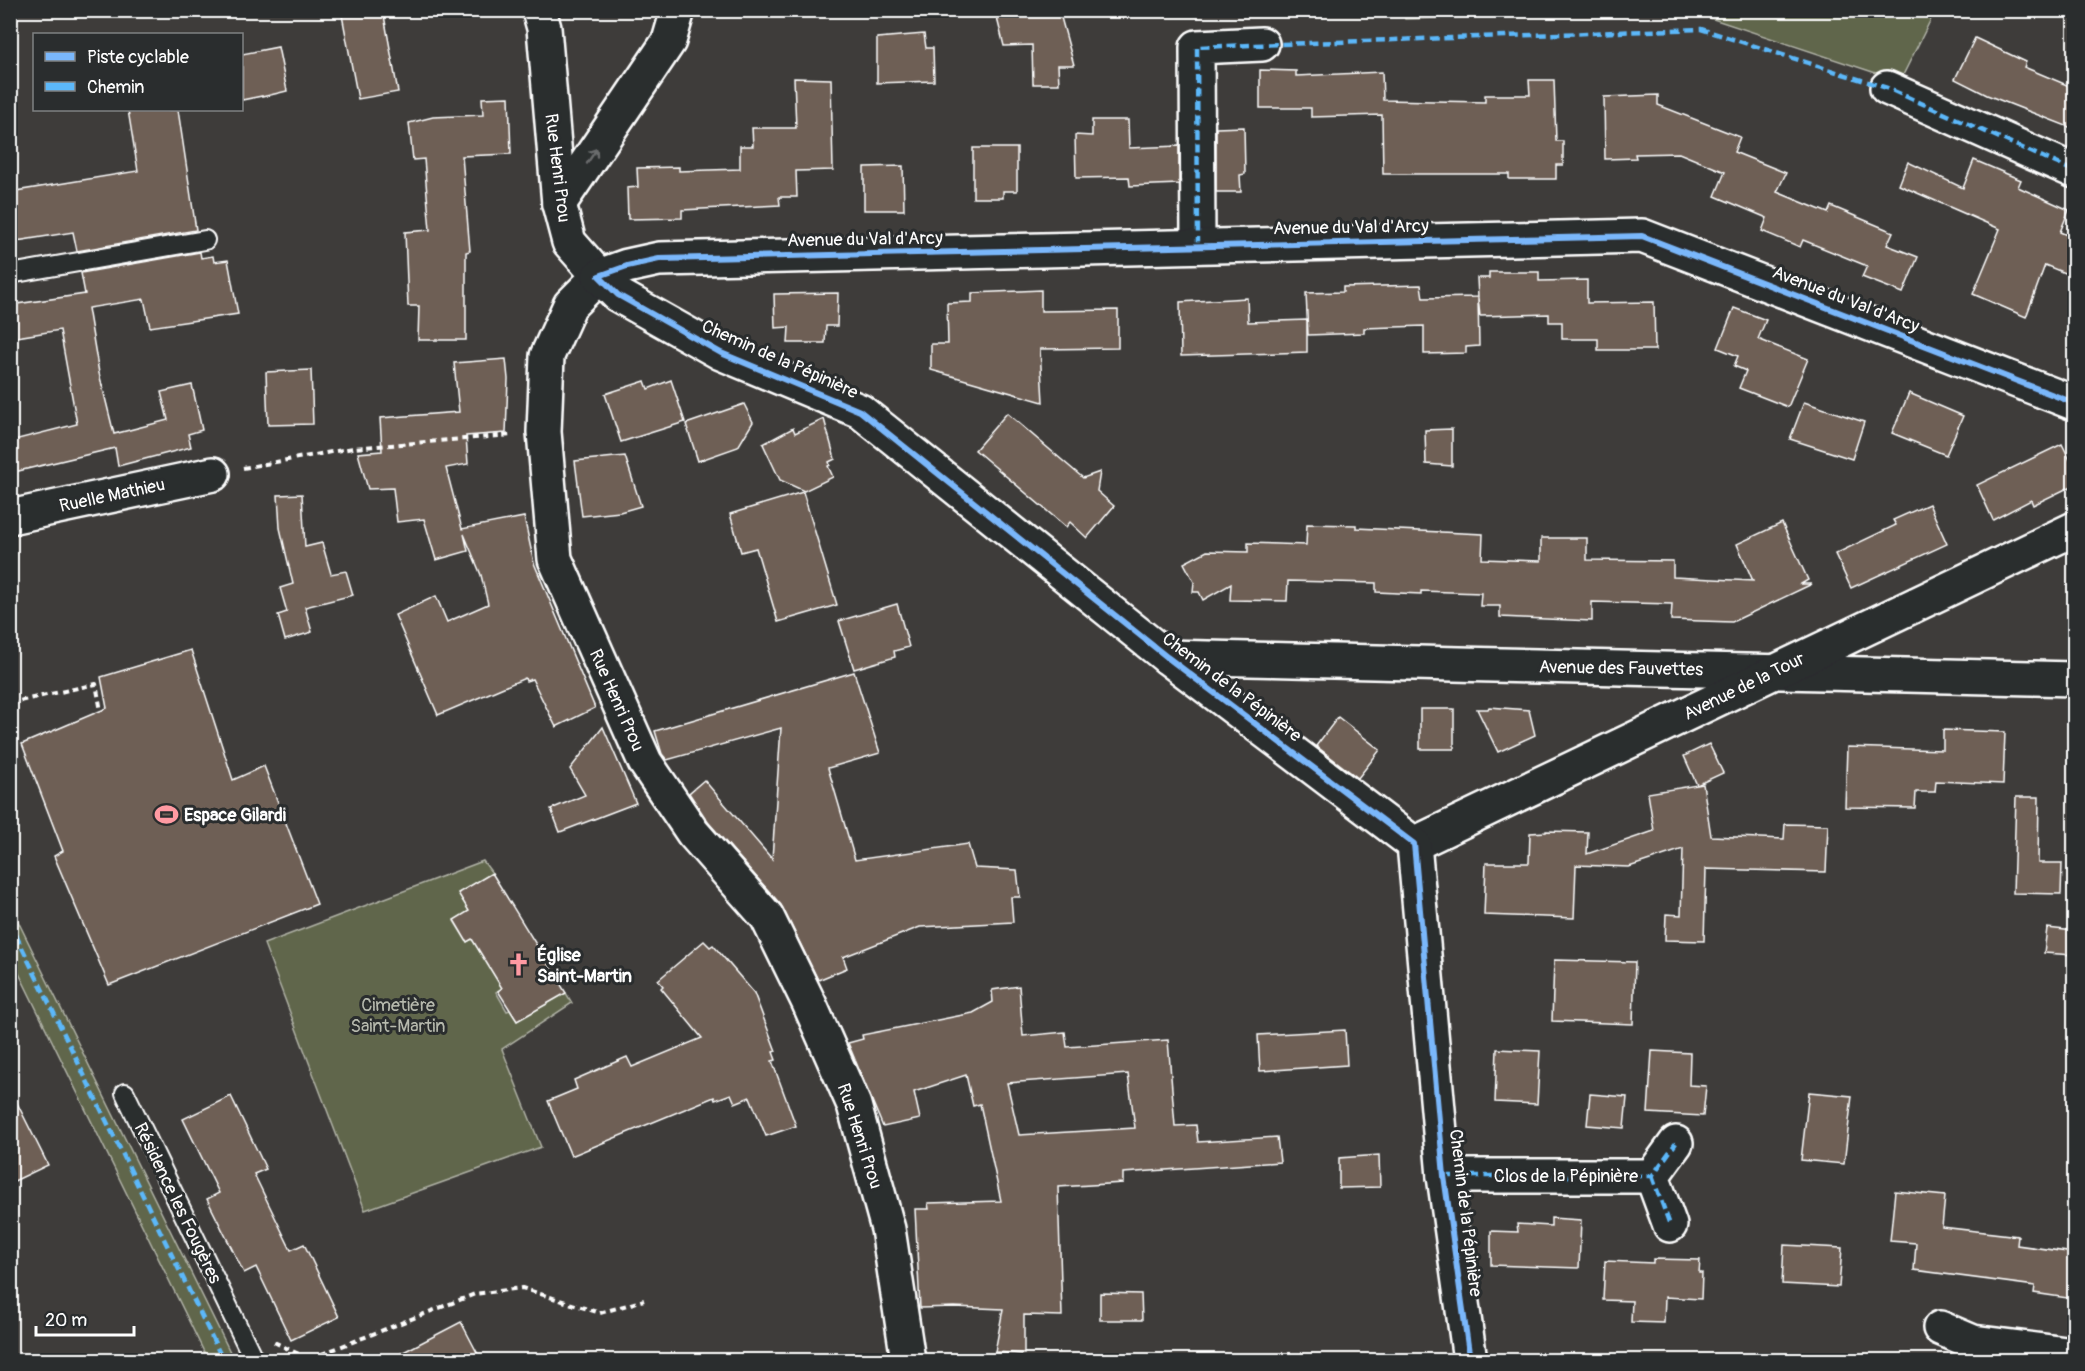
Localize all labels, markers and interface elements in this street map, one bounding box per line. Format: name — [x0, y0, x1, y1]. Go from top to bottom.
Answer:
legend — [33, 33, 243, 111]
text: Piste cyclable — [87, 46, 189, 69]
text: Chemin — [87, 76, 144, 99]
street label: Rue Henri Prou — [539, 112, 576, 224]
one-way arrow — [585, 147, 598, 164]
street label: Avenue du Val d'Arcy — [1273, 215, 1429, 240]
street label: Avenue du Val d'Arcy — [787, 227, 943, 252]
street label: Avenue du Val d'Arcy — [1769, 261, 1923, 338]
street label: Chemin de la Pépinière — [698, 315, 862, 404]
street label: Ruelle Mathieu — [57, 473, 167, 518]
street label: Chemin de la Pépinière — [1157, 627, 1306, 747]
street label: Rue Henri Prou — [584, 645, 649, 755]
street label: Avenue de la Tour — [1680, 647, 1809, 726]
street label: Avenue des Fauvettes — [1539, 656, 1703, 681]
sports icon: Espace Gilardi — [153, 802, 179, 828]
place label: Espace Gilardi — [184, 804, 286, 827]
place label: Église Saint-Martin — [537, 944, 632, 988]
church icon: Église Saint-Martin — [506, 952, 532, 978]
park label: Cimetière Saint-Martin — [350, 994, 446, 1038]
street label: Rue Henri Prou — [832, 1081, 887, 1192]
street label: Résidence les Fougères — [129, 1119, 227, 1287]
street label: Chemin de la Pépinière — [1444, 1128, 1487, 1298]
street label: Clos de la Pépinière — [1494, 1165, 1638, 1188]
scale bar — [36, 1299, 134, 1337]
text: 20 m — [45, 1309, 87, 1332]

